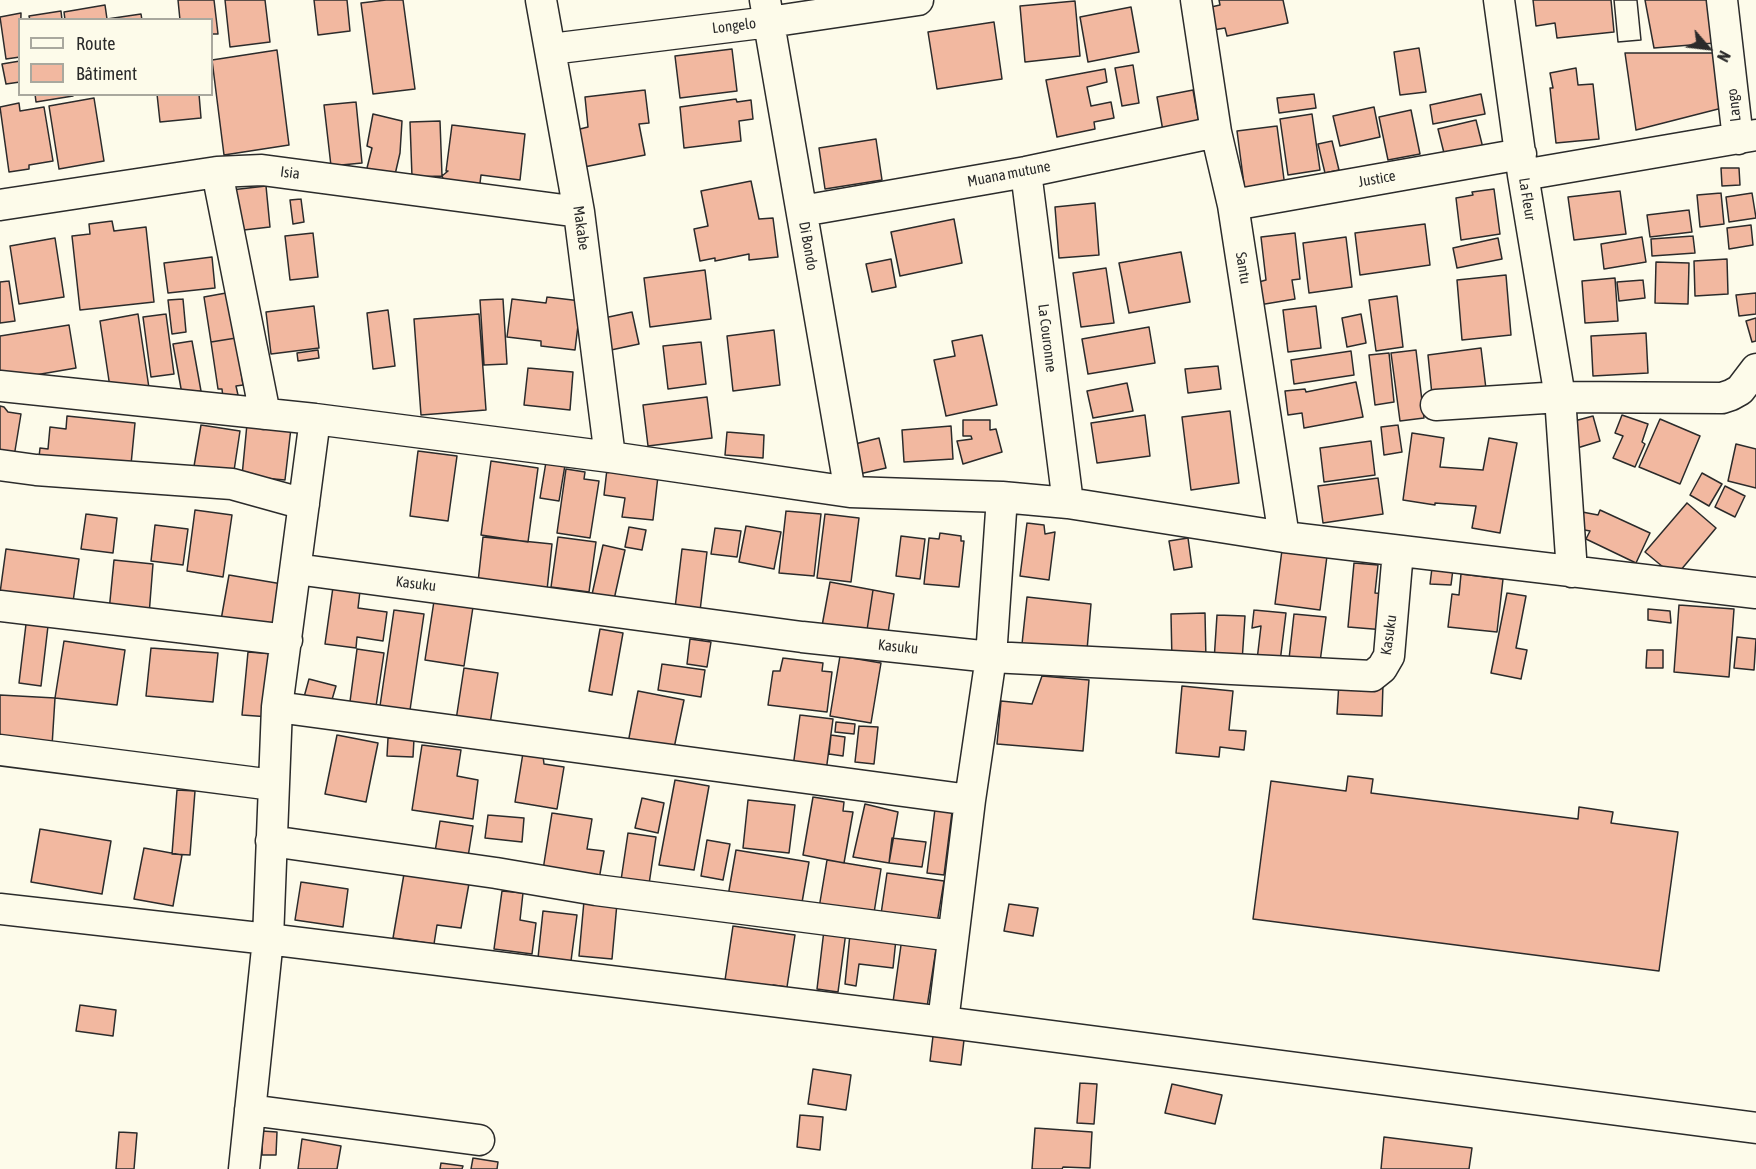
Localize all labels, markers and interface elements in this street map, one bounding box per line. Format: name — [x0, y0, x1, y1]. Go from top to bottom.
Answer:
street label: Longelo — [711, 14, 757, 38]
legend — [18, 18, 213, 96]
north arrow — [1678, 18, 1738, 78]
text: Route — [76, 33, 115, 54]
text: N — [1714, 48, 1734, 65]
text: Bâtiment — [76, 63, 137, 84]
street label: Lango — [1723, 87, 1745, 123]
street label: Muana mutune — [966, 157, 1052, 191]
street label: Isia — [279, 163, 301, 183]
street label: Justice — [1357, 167, 1397, 191]
street label: La Fleur — [1515, 176, 1539, 222]
street label: Makabe — [569, 205, 593, 251]
street label: Di Bondo — [795, 220, 821, 272]
street label: Santu — [1232, 251, 1254, 285]
street label: La Couronne — [1034, 303, 1060, 373]
street label: Kasuku — [395, 573, 437, 595]
street label: Kasuku — [1377, 614, 1401, 656]
street label: Kasuku — [877, 636, 919, 658]

